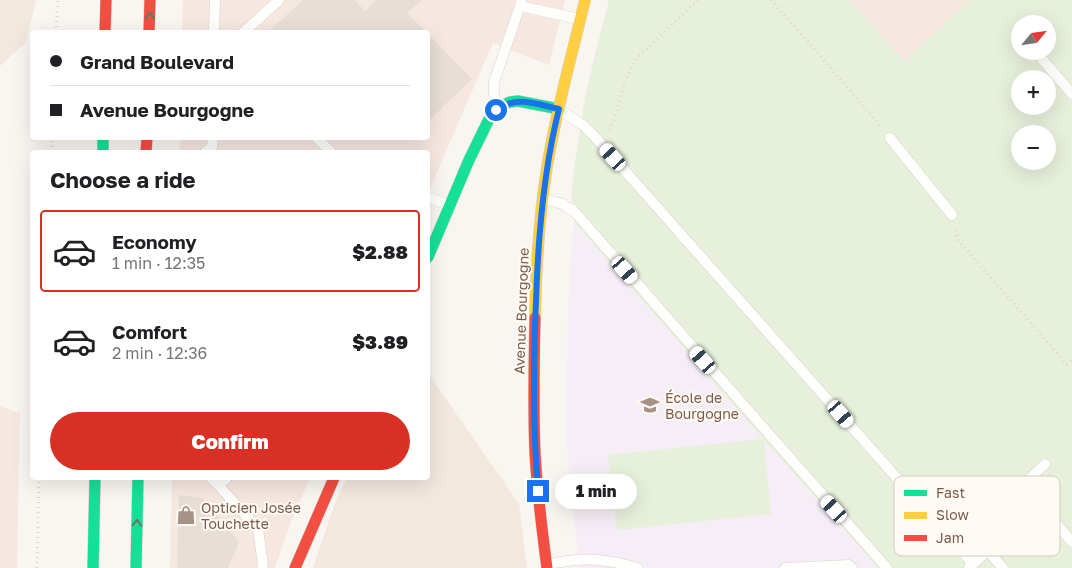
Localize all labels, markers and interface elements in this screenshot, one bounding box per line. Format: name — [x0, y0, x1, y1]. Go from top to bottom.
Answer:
one-way arrow — [144, 12, 155, 20]
north arrow — [1011, 15, 1056, 60]
map controls — [1011, 15, 1056, 170]
text: Grand Boulevard — [80, 50, 234, 73]
button: + — [1011, 70, 1056, 115]
text: Avenue Bourgogne — [80, 98, 254, 121]
route start — [485, 99, 507, 121]
button: − — [1011, 125, 1056, 170]
car — [597, 141, 628, 173]
text: Choose a ride — [50, 166, 196, 193]
icon: car — [52, 229, 97, 274]
text: Economy — [112, 230, 197, 253]
text: $2.88 — [352, 240, 408, 263]
street label: Avenue Bourgogne — [510, 247, 532, 375]
text: 1 min · 12:35 — [112, 253, 205, 273]
car — [609, 254, 640, 286]
icon: car — [52, 319, 97, 364]
text: Comfort — [112, 320, 187, 343]
text: $3.89 — [352, 330, 408, 353]
text: 2 min · 12:36 — [112, 343, 207, 363]
car — [687, 344, 718, 376]
place label: École de Bourgogne — [665, 389, 739, 422]
school or university icon: École de Bourgogne — [639, 394, 661, 416]
car — [825, 398, 856, 430]
button: Confirm — [50, 412, 410, 470]
callout: 1 min — [556, 474, 638, 508]
legend — [894, 476, 1060, 556]
route end — [527, 480, 549, 502]
text: 1 min — [576, 481, 616, 501]
text: Fast — [936, 484, 965, 501]
car — [818, 493, 849, 525]
place label: Opticien Josée Touchette — [201, 499, 301, 532]
shop icon: Opticien Josée Touchette — [175, 504, 197, 526]
text: Slow — [936, 506, 969, 523]
one-way arrow — [132, 518, 142, 526]
text: Jam — [936, 529, 964, 546]

